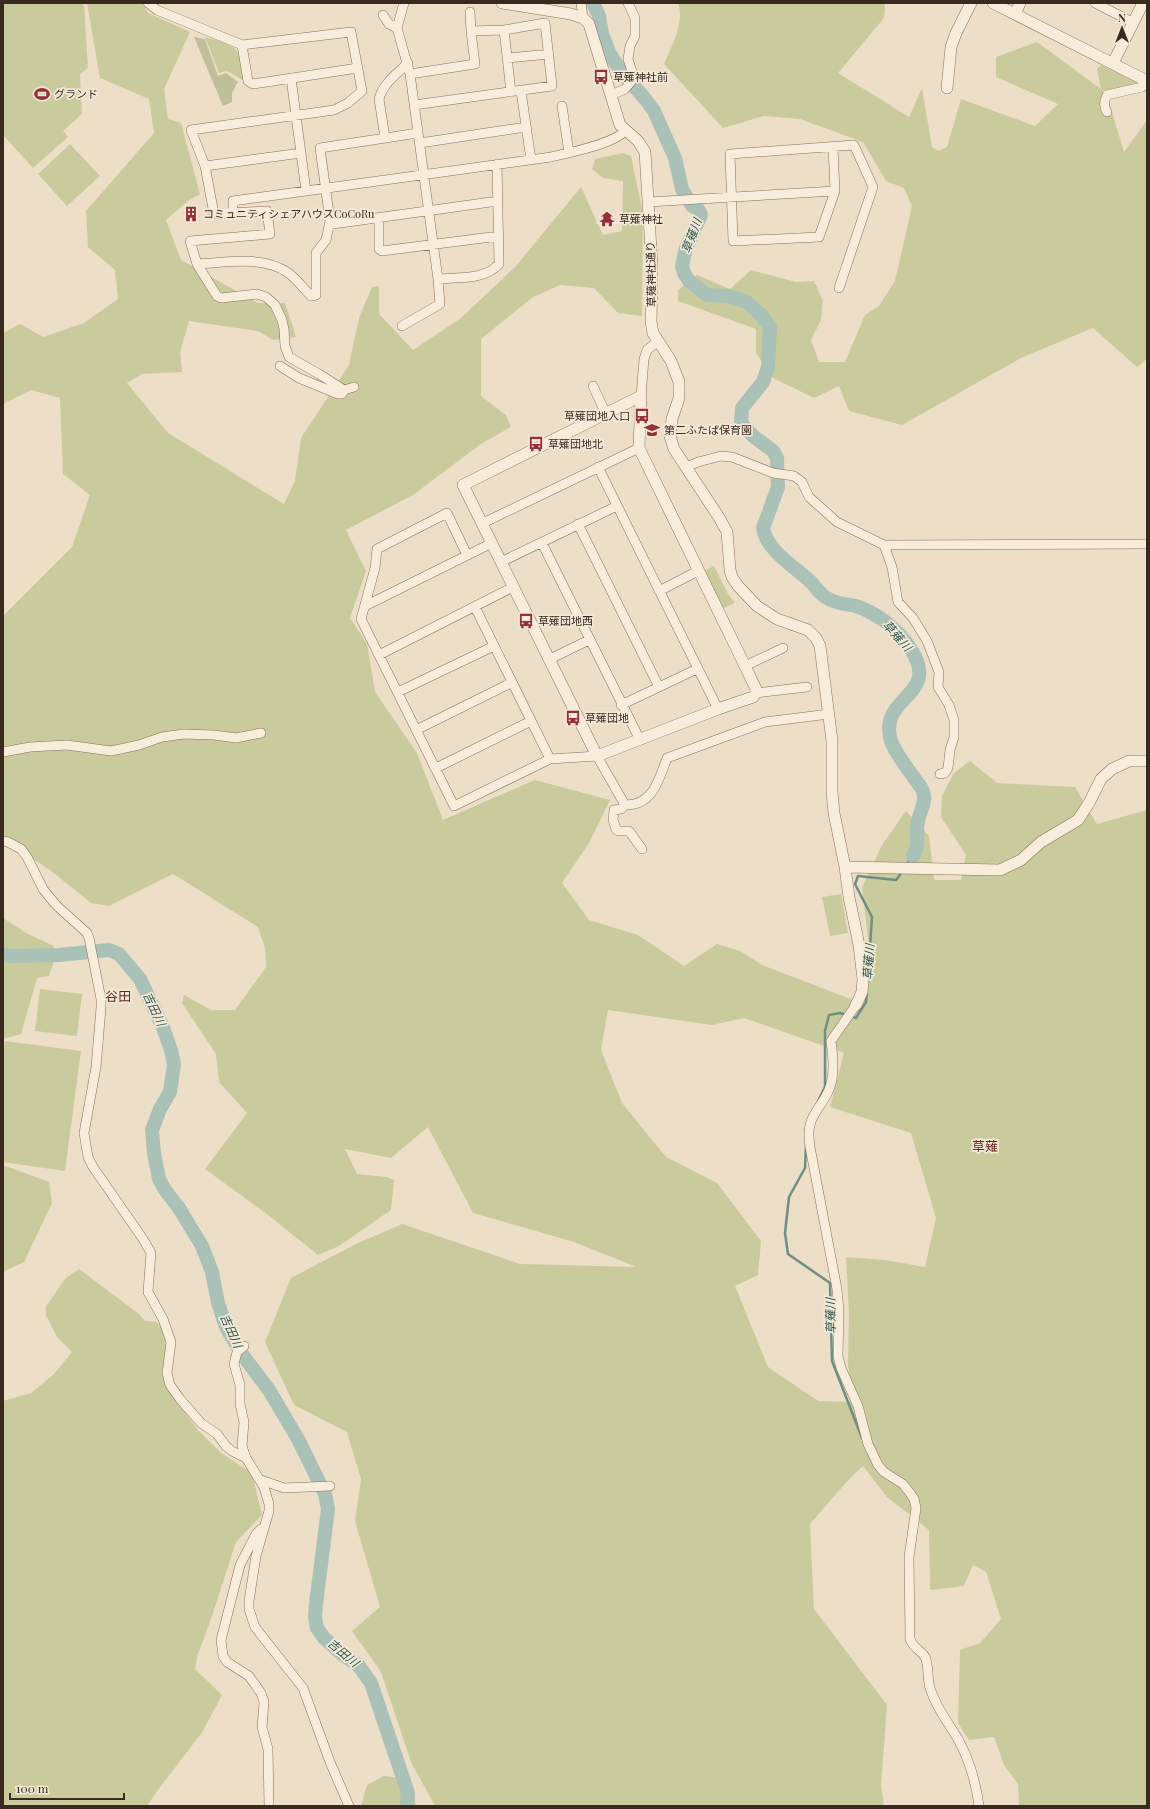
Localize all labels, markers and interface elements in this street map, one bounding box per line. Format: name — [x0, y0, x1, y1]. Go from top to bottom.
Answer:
north arrow — [1102, 8, 1142, 48]
text: N — [1118, 10, 1126, 25]
bus stop icon: 草薙神社前 — [592, 68, 610, 86]
place label: 草薙神社前 — [613, 69, 668, 84]
sports icon: グランド — [33, 85, 51, 103]
place label: グランド — [54, 86, 98, 101]
building icon: コミュニティシェアハウスCoCoRu — [182, 205, 200, 223]
place label: コミュニティシェアハウスCoCoRu — [203, 206, 375, 221]
temple icon: 草薙神社 — [598, 210, 616, 228]
place label: 草薙神社 — [619, 211, 663, 226]
water label: 草薙川 — [677, 214, 705, 255]
street label: 草薙神社通り — [642, 241, 659, 307]
bus stop icon: 草薙団地入口 — [633, 407, 651, 425]
place label: 草薙団地入口 — [564, 408, 630, 423]
school or university icon: 第二ふたば保育園 — [643, 421, 661, 439]
place label: 第二ふたば保育園 — [664, 422, 752, 437]
bus stop icon: 草薙団地北 — [527, 435, 545, 453]
place label: 草薙団地北 — [548, 436, 603, 451]
bus stop icon: 草薙団地西 — [517, 612, 535, 630]
place label: 草薙団地西 — [538, 613, 593, 628]
water label: 草薙川 — [880, 617, 917, 656]
bus stop icon: 草薙団地 — [564, 709, 582, 727]
place label: 草薙団地 — [585, 710, 629, 725]
water label: 草薙川 — [859, 941, 877, 980]
district label: 谷田 — [105, 987, 131, 1004]
water label: 吉田川 — [140, 989, 171, 1030]
district label: 草薙 — [972, 1137, 998, 1154]
water label: 草薙川 — [822, 1296, 838, 1334]
water label: 吉田川 — [217, 1311, 247, 1352]
water label: 吉田川 — [325, 1635, 364, 1671]
scale bar — [10, 1775, 124, 1801]
text: 100 m — [16, 1780, 49, 1796]

